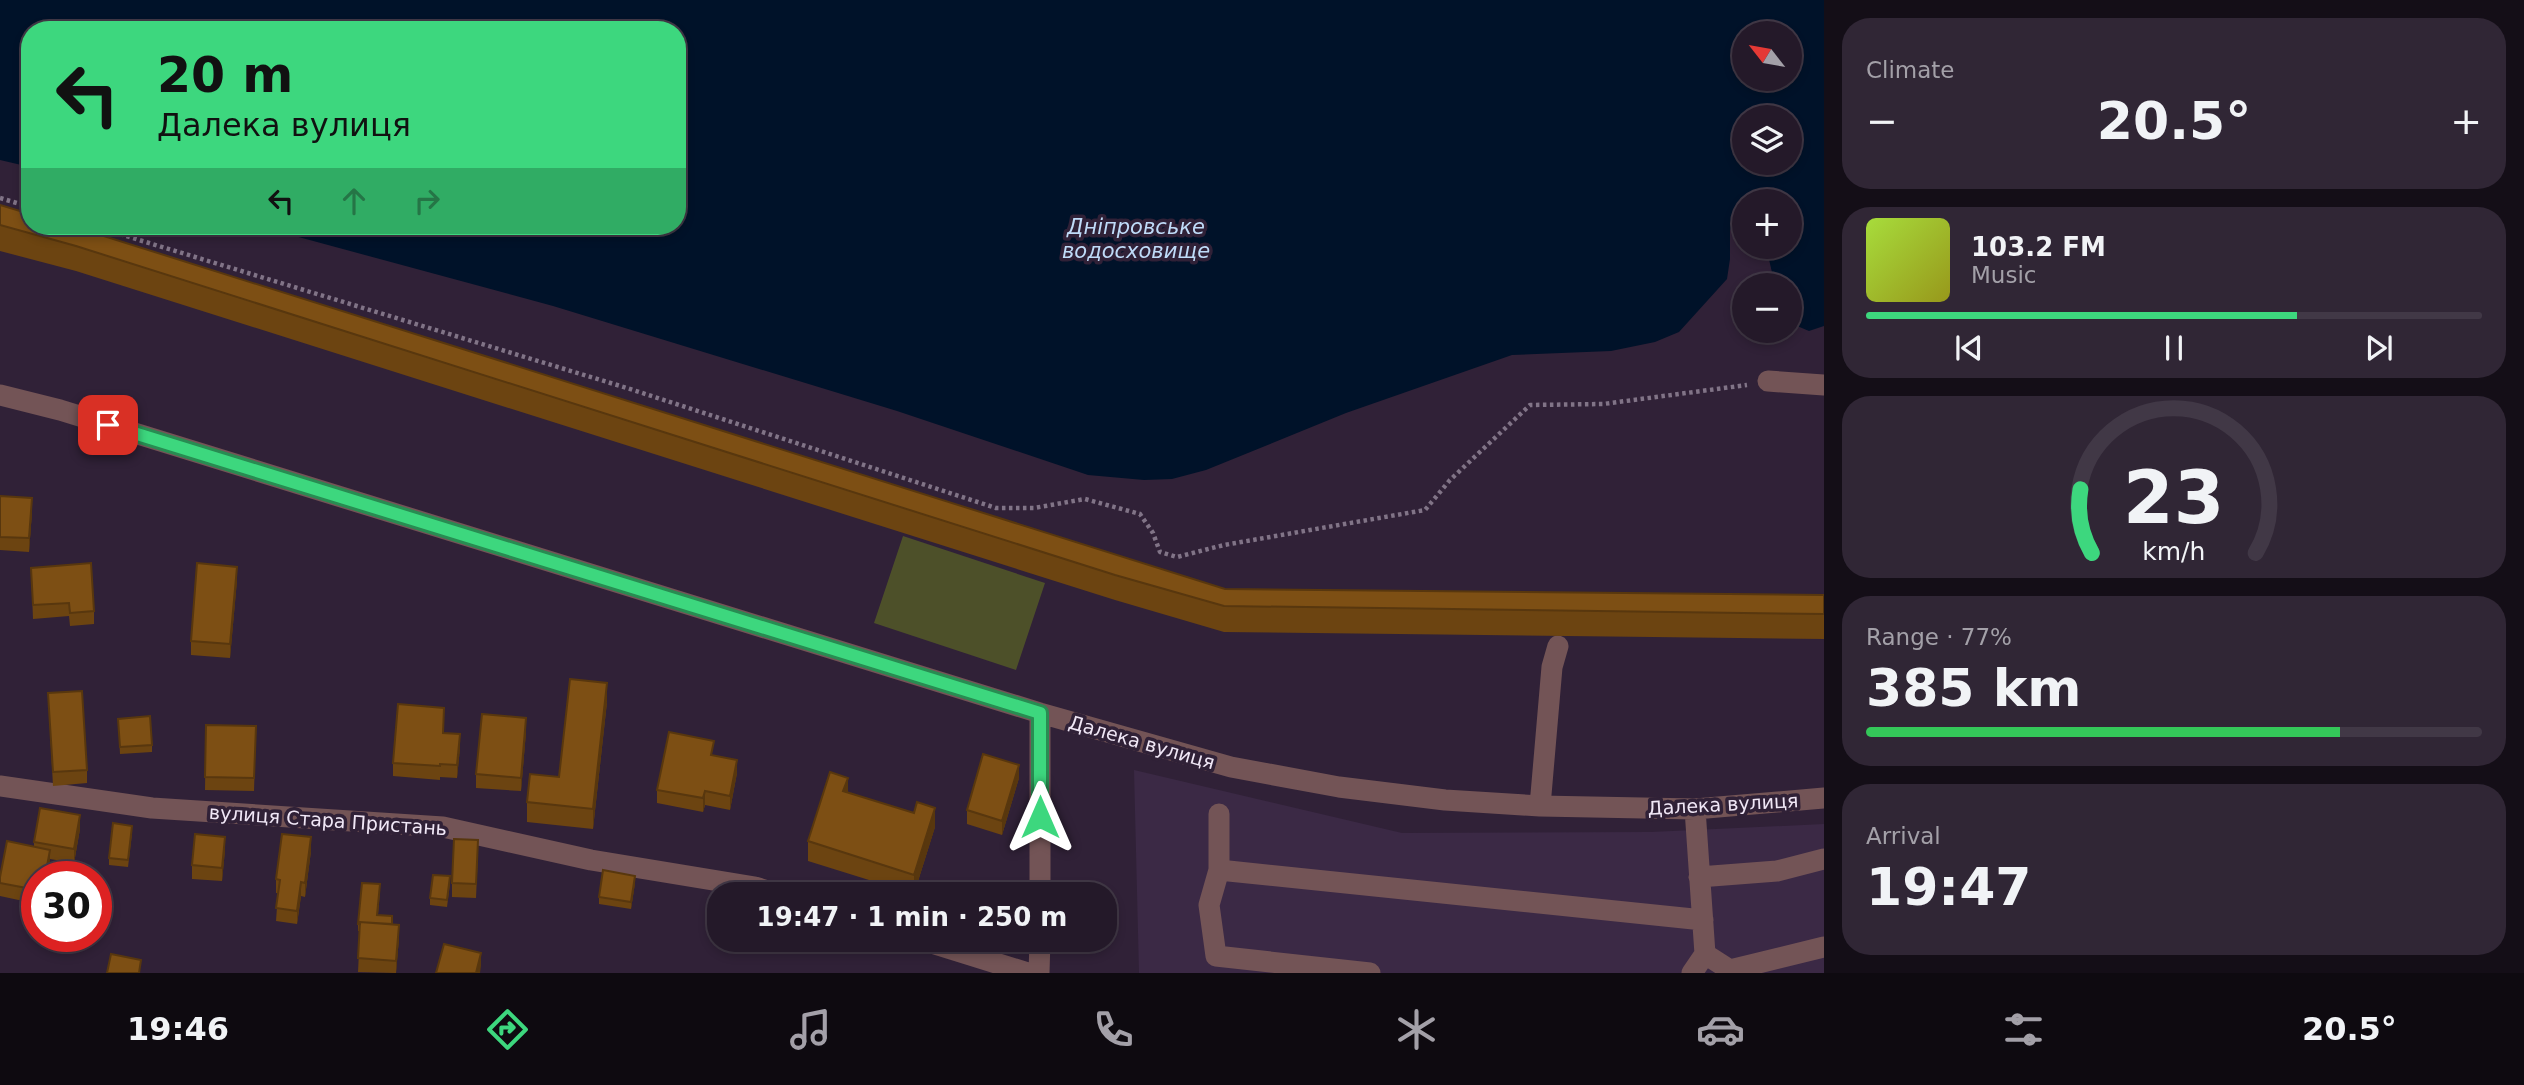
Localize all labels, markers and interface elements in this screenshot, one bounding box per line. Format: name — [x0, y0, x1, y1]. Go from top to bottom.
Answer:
north arrow — [1732, 21, 1802, 91]
map controls — [1732, 21, 1802, 343]
text: 20 m — [157, 47, 293, 104]
icon: left — [42, 49, 133, 140]
text: Climate — [1866, 57, 1955, 83]
text: 20.5° — [2097, 91, 2251, 151]
text: − — [1866, 99, 1898, 143]
text: + — [2450, 99, 2482, 143]
button: layers — [1732, 105, 1802, 175]
text: Далека вулиця — [157, 106, 411, 144]
icon: left — [262, 182, 300, 220]
icon: ahead — [335, 182, 373, 220]
icon: right — [408, 182, 446, 220]
button: + — [1732, 189, 1802, 259]
water label: Дніпровське водосховище — [1062, 215, 1210, 263]
text: 103.2 FM — [1971, 232, 2106, 262]
text: Music — [1971, 262, 2036, 288]
button: − — [1732, 273, 1802, 343]
icon: previous — [1950, 329, 1988, 367]
icon: pause — [2155, 329, 2193, 367]
icon: next — [2360, 329, 2398, 367]
pin — [78, 395, 138, 455]
icon: arrive — [89, 406, 127, 444]
text: 23 — [2123, 455, 2225, 540]
text: km/h — [2142, 536, 2206, 565]
text: Range · 77% — [1866, 624, 2012, 650]
text: 385 km — [1866, 658, 2081, 718]
street label: Далека вулиця — [1066, 711, 1218, 773]
position arrow — [1003, 780, 1077, 854]
street label: Далека вулиця — [1647, 789, 1799, 819]
street label: вулиця Стара Пристань — [208, 801, 448, 839]
text: Arrival — [1866, 823, 1941, 849]
text: 19:47 — [1866, 857, 2032, 917]
speed limit sign: 30 — [21, 861, 112, 952]
text: 19:47 · 1 min · 250 m — [757, 902, 1067, 932]
icon: directions — [483, 1005, 532, 1054]
icon: music — [786, 1005, 835, 1054]
icon: phone — [1089, 1005, 1138, 1054]
icon: climate — [1392, 1005, 1441, 1054]
icon: car — [1696, 1005, 1745, 1054]
icon: filters — [1999, 1005, 2048, 1054]
text: 19:46 — [127, 1010, 229, 1048]
text: 20.5° — [2302, 1010, 2397, 1048]

